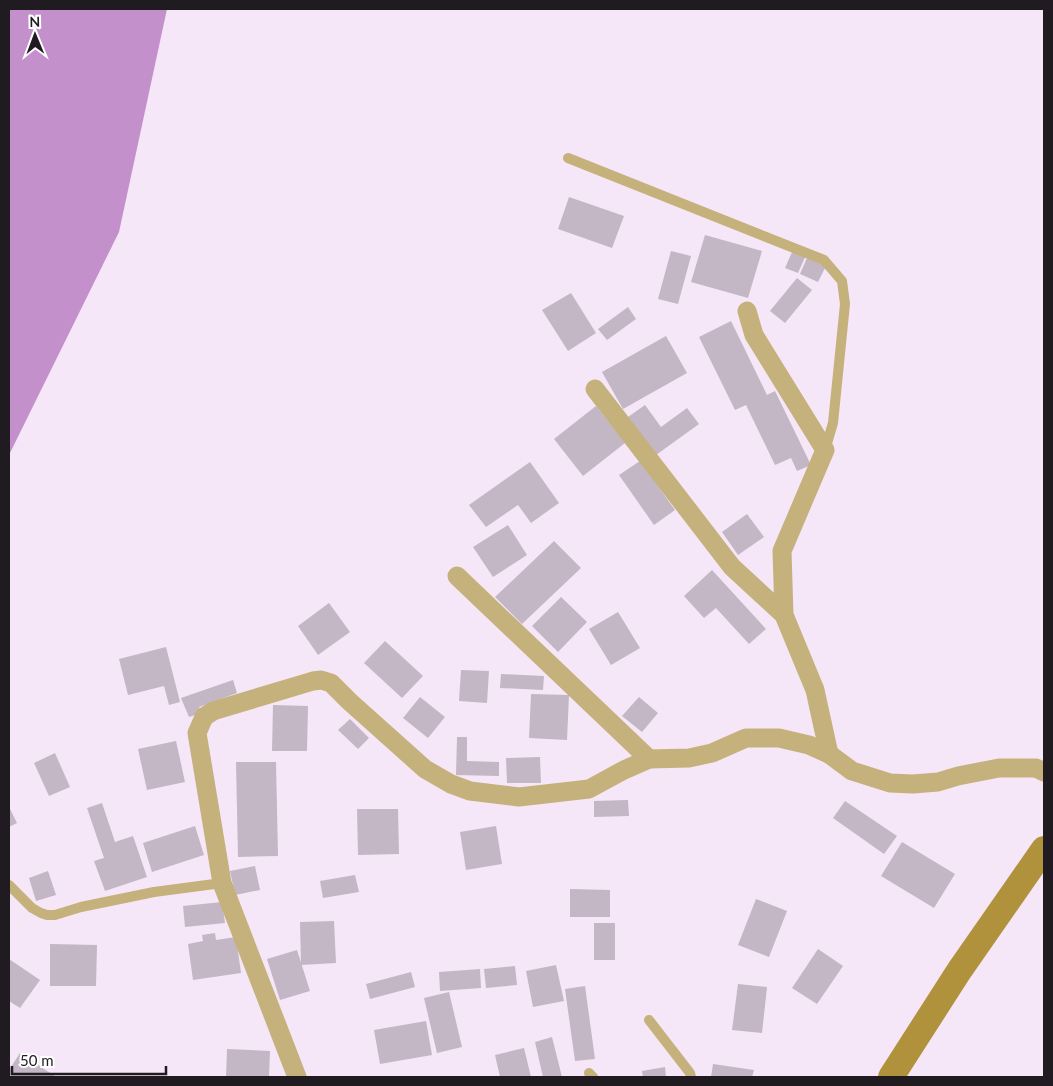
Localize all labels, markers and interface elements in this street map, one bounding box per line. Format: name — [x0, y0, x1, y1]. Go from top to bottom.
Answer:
north arrow — [10, 10, 60, 60]
text: N — [29, 13, 40, 30]
scale bar — [12, 1044, 166, 1076]
text: 50 m — [20, 1051, 54, 1069]

